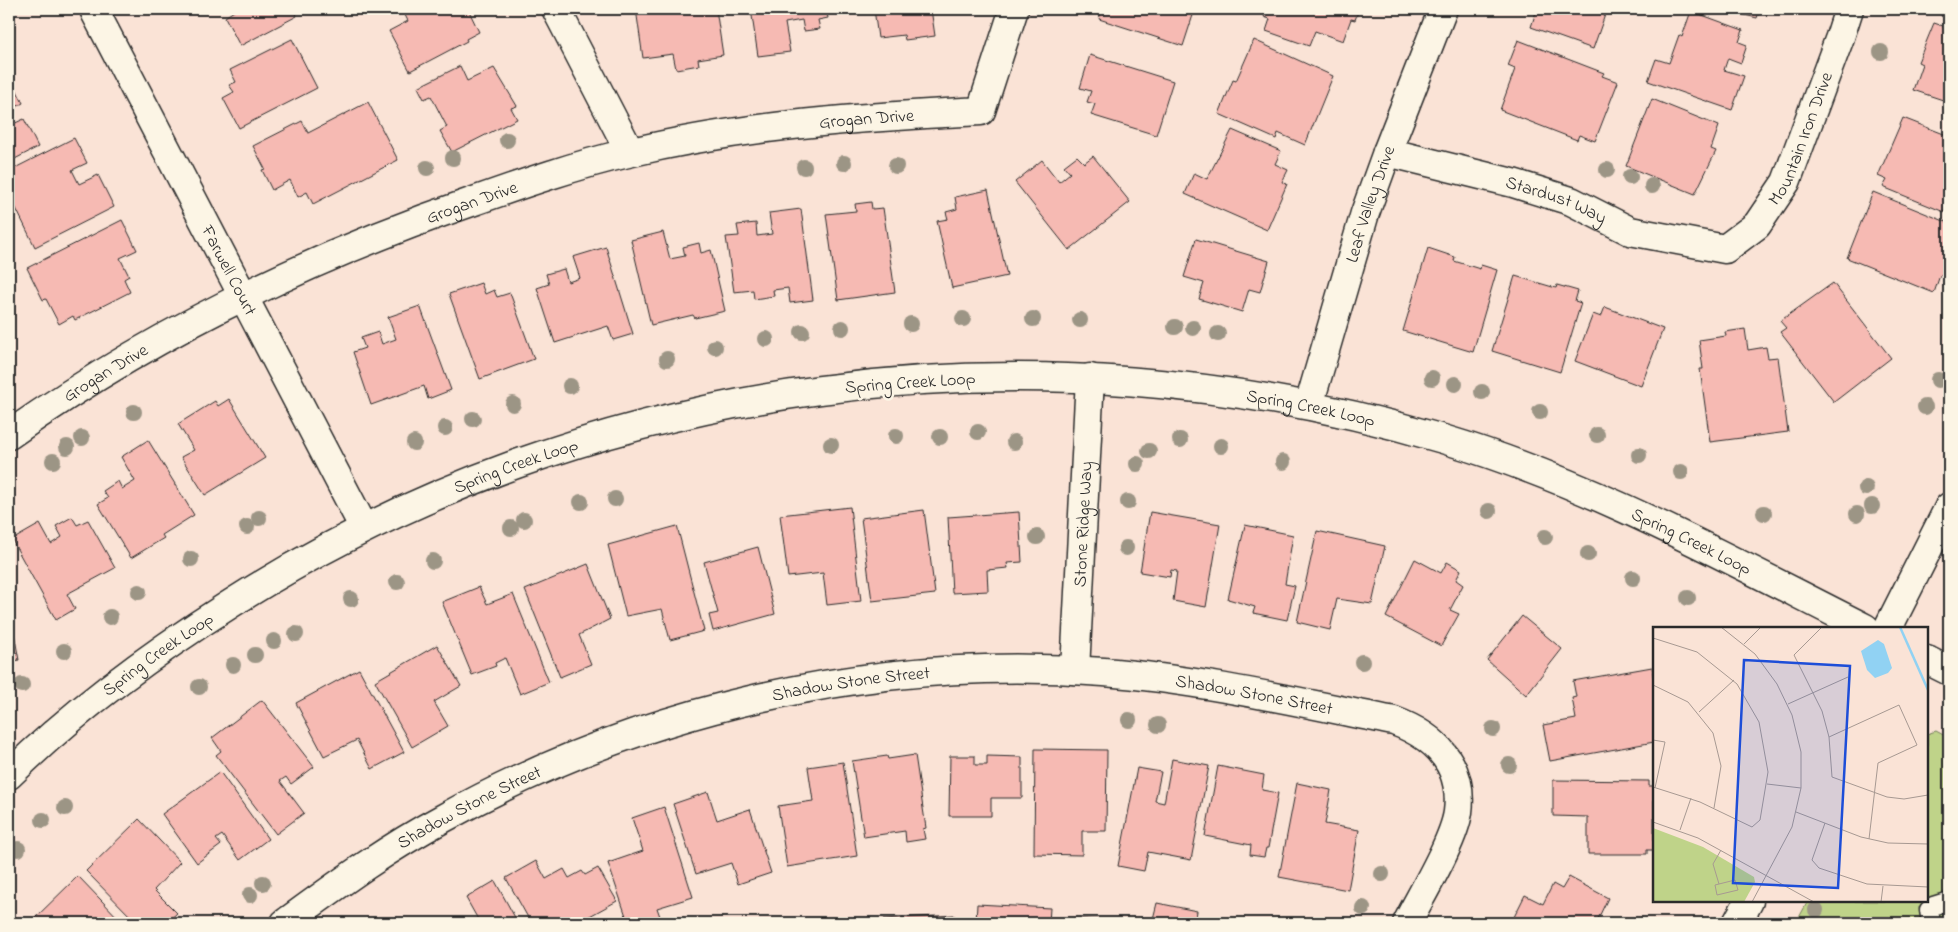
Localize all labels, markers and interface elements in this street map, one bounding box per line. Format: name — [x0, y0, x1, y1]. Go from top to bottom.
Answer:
street label: Mountain Iron Drive — [1763, 68, 1841, 211]
street label: Grogan Drive — [818, 104, 916, 137]
street label: Leaf Valley Drive — [1340, 141, 1404, 266]
street label: Stardust Way — [1502, 171, 1611, 232]
street label: Grogan Drive — [423, 175, 523, 232]
street label: Farwell Court — [193, 220, 262, 321]
street label: Grogan Drive — [59, 338, 154, 410]
street label: Spring Creek Loop — [844, 366, 977, 403]
street label: Spring Creek Loop — [1244, 384, 1378, 435]
street label: Spring Creek Loop — [450, 433, 582, 502]
street label: Stone Ridge Way — [1068, 461, 1101, 588]
street label: Spring Creek Loop — [1627, 502, 1756, 583]
street label: Spring Creek Loop — [98, 607, 220, 704]
inset map — [1653, 627, 1928, 902]
street label: Shadow Stone Street — [770, 661, 931, 710]
street label: Shadow Stone Street — [1173, 669, 1335, 723]
street label: Shadow Stone Street — [393, 760, 546, 857]

